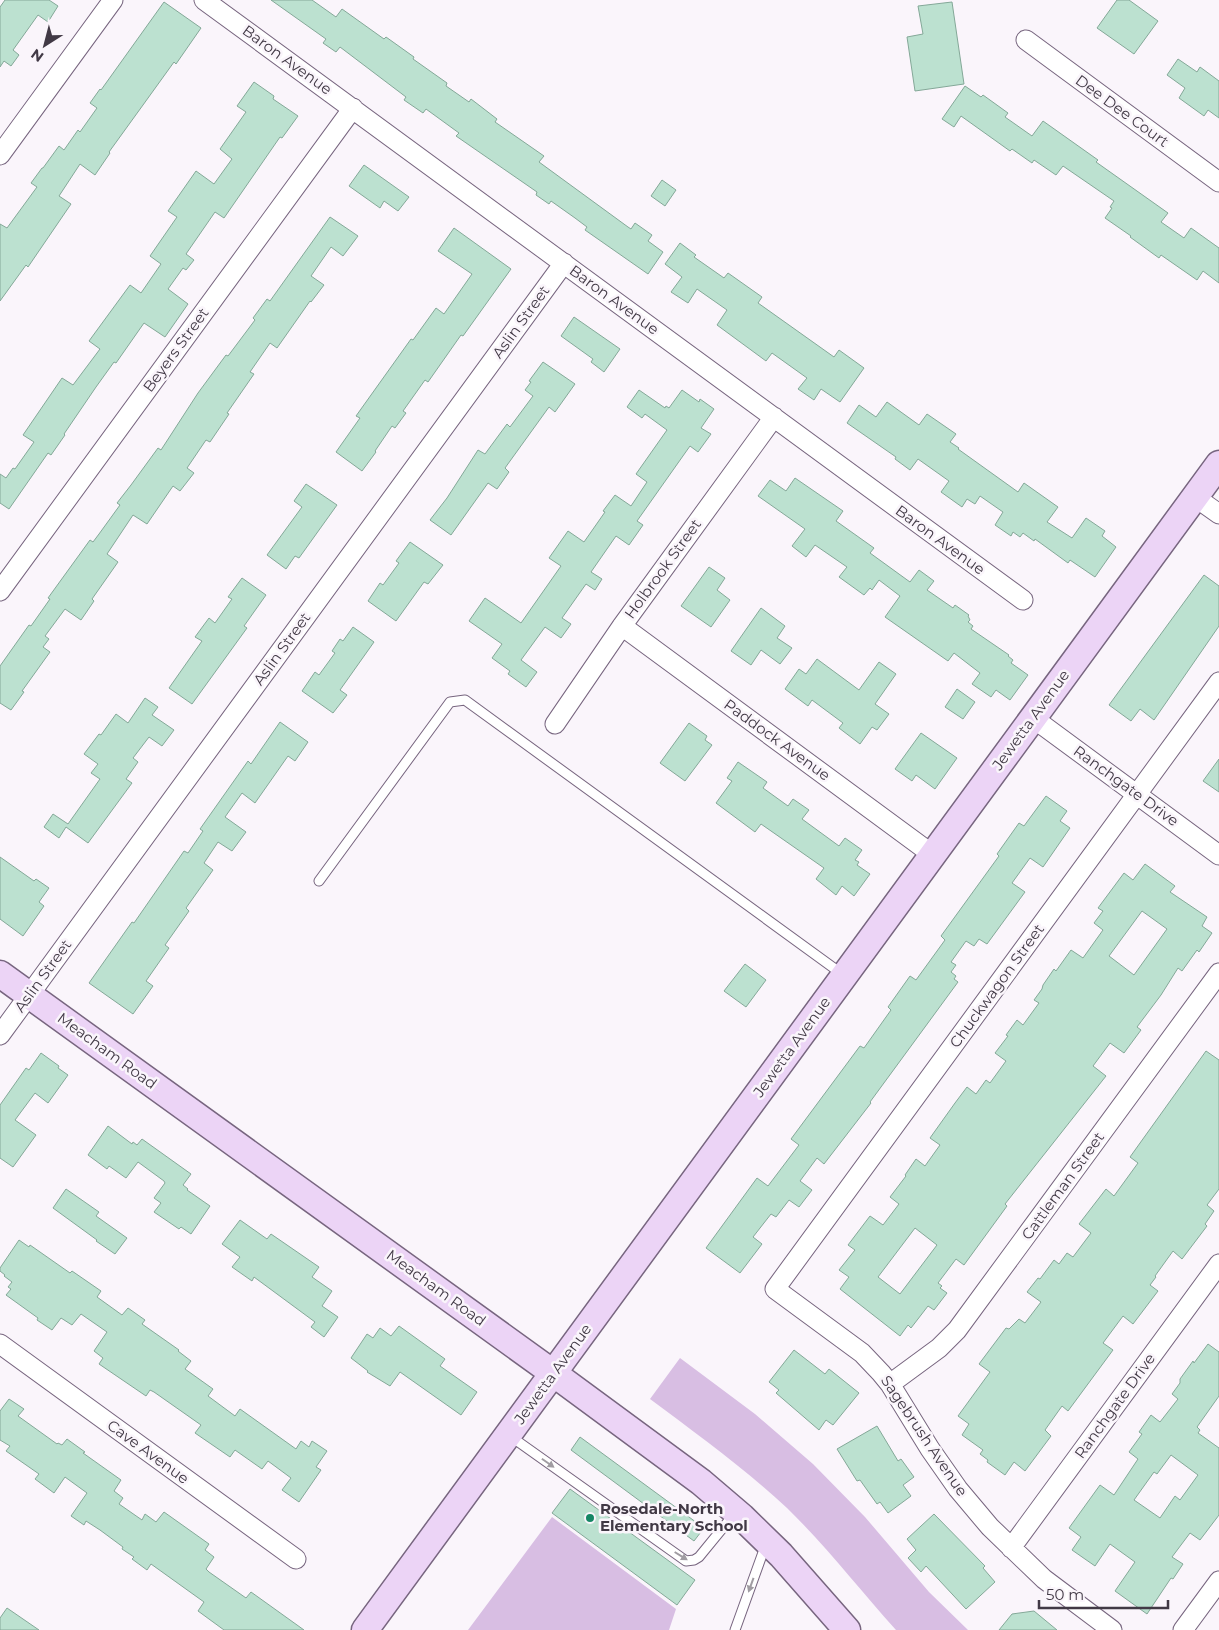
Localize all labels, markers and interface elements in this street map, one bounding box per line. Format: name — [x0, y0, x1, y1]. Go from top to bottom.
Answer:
north arrow — [20, 20, 70, 70]
street label: Baron Avenue — [239, 21, 336, 98]
text: N — [27, 45, 47, 66]
street label: Dee Dee Court — [1072, 70, 1173, 151]
street label: Baron Avenue — [566, 261, 663, 338]
street label: Aslin Street — [488, 282, 553, 362]
street label: Beyers Street — [139, 304, 213, 396]
street label: Baron Avenue — [892, 501, 989, 578]
street label: Holbrook Street — [620, 515, 705, 622]
street label: Aslin Street — [249, 609, 314, 689]
street label: Jewetta Avenue — [987, 666, 1073, 774]
street label: Paddock Avenue — [720, 695, 834, 785]
street label: Ranchgate Drive — [1070, 741, 1183, 830]
street label: Chuckwagon Street — [945, 920, 1048, 1051]
street label: Aslin Street — [10, 936, 75, 1016]
street label: Jewetta Avenue — [748, 993, 834, 1101]
street label: Meacham Road — [54, 1008, 161, 1093]
street label: Cattleman Street — [1017, 1128, 1108, 1243]
street label: Meacham Road — [383, 1245, 490, 1330]
street label: Jewetta Avenue — [509, 1320, 595, 1428]
street label: Ranchgate Drive — [1070, 1349, 1159, 1462]
street label: Sagebrush Avenue — [877, 1372, 972, 1500]
street label: Cave Avenue — [104, 1415, 193, 1488]
one-way arrow — [541, 1458, 555, 1468]
place label: Rosedale-North Elementary School — [600, 1499, 748, 1535]
marker: Rosedale-North Elementary School — [584, 1512, 596, 1524]
one-way arrow — [674, 1552, 687, 1561]
one-way arrow — [747, 1578, 754, 1593]
scale bar — [1039, 1578, 1168, 1610]
text: 50 m — [1046, 1585, 1084, 1604]

